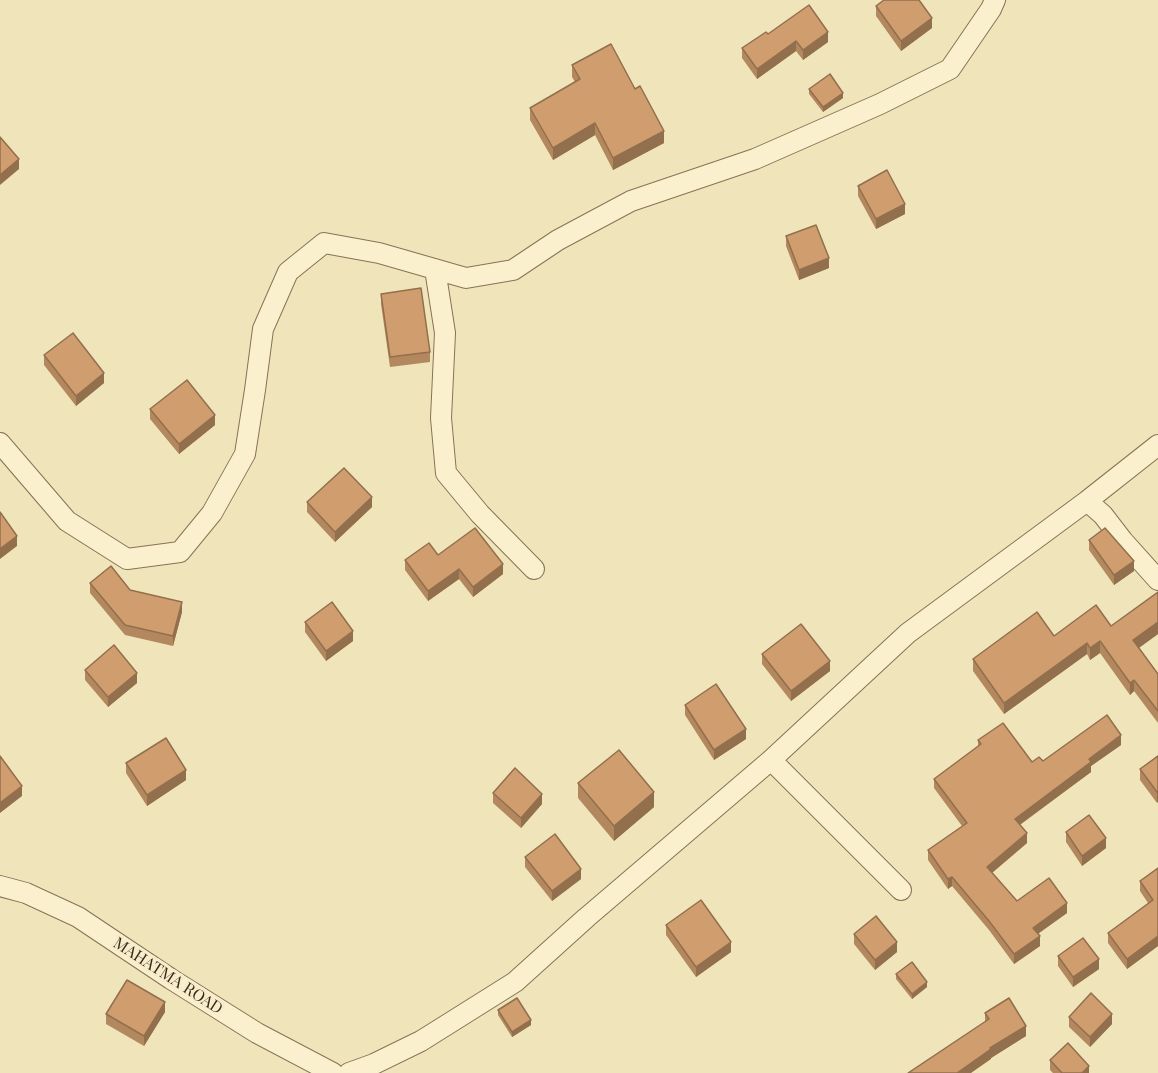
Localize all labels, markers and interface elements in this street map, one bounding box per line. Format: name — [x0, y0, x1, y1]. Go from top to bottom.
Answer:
street label: MAHATMA ROAD — [110, 934, 226, 1018]

